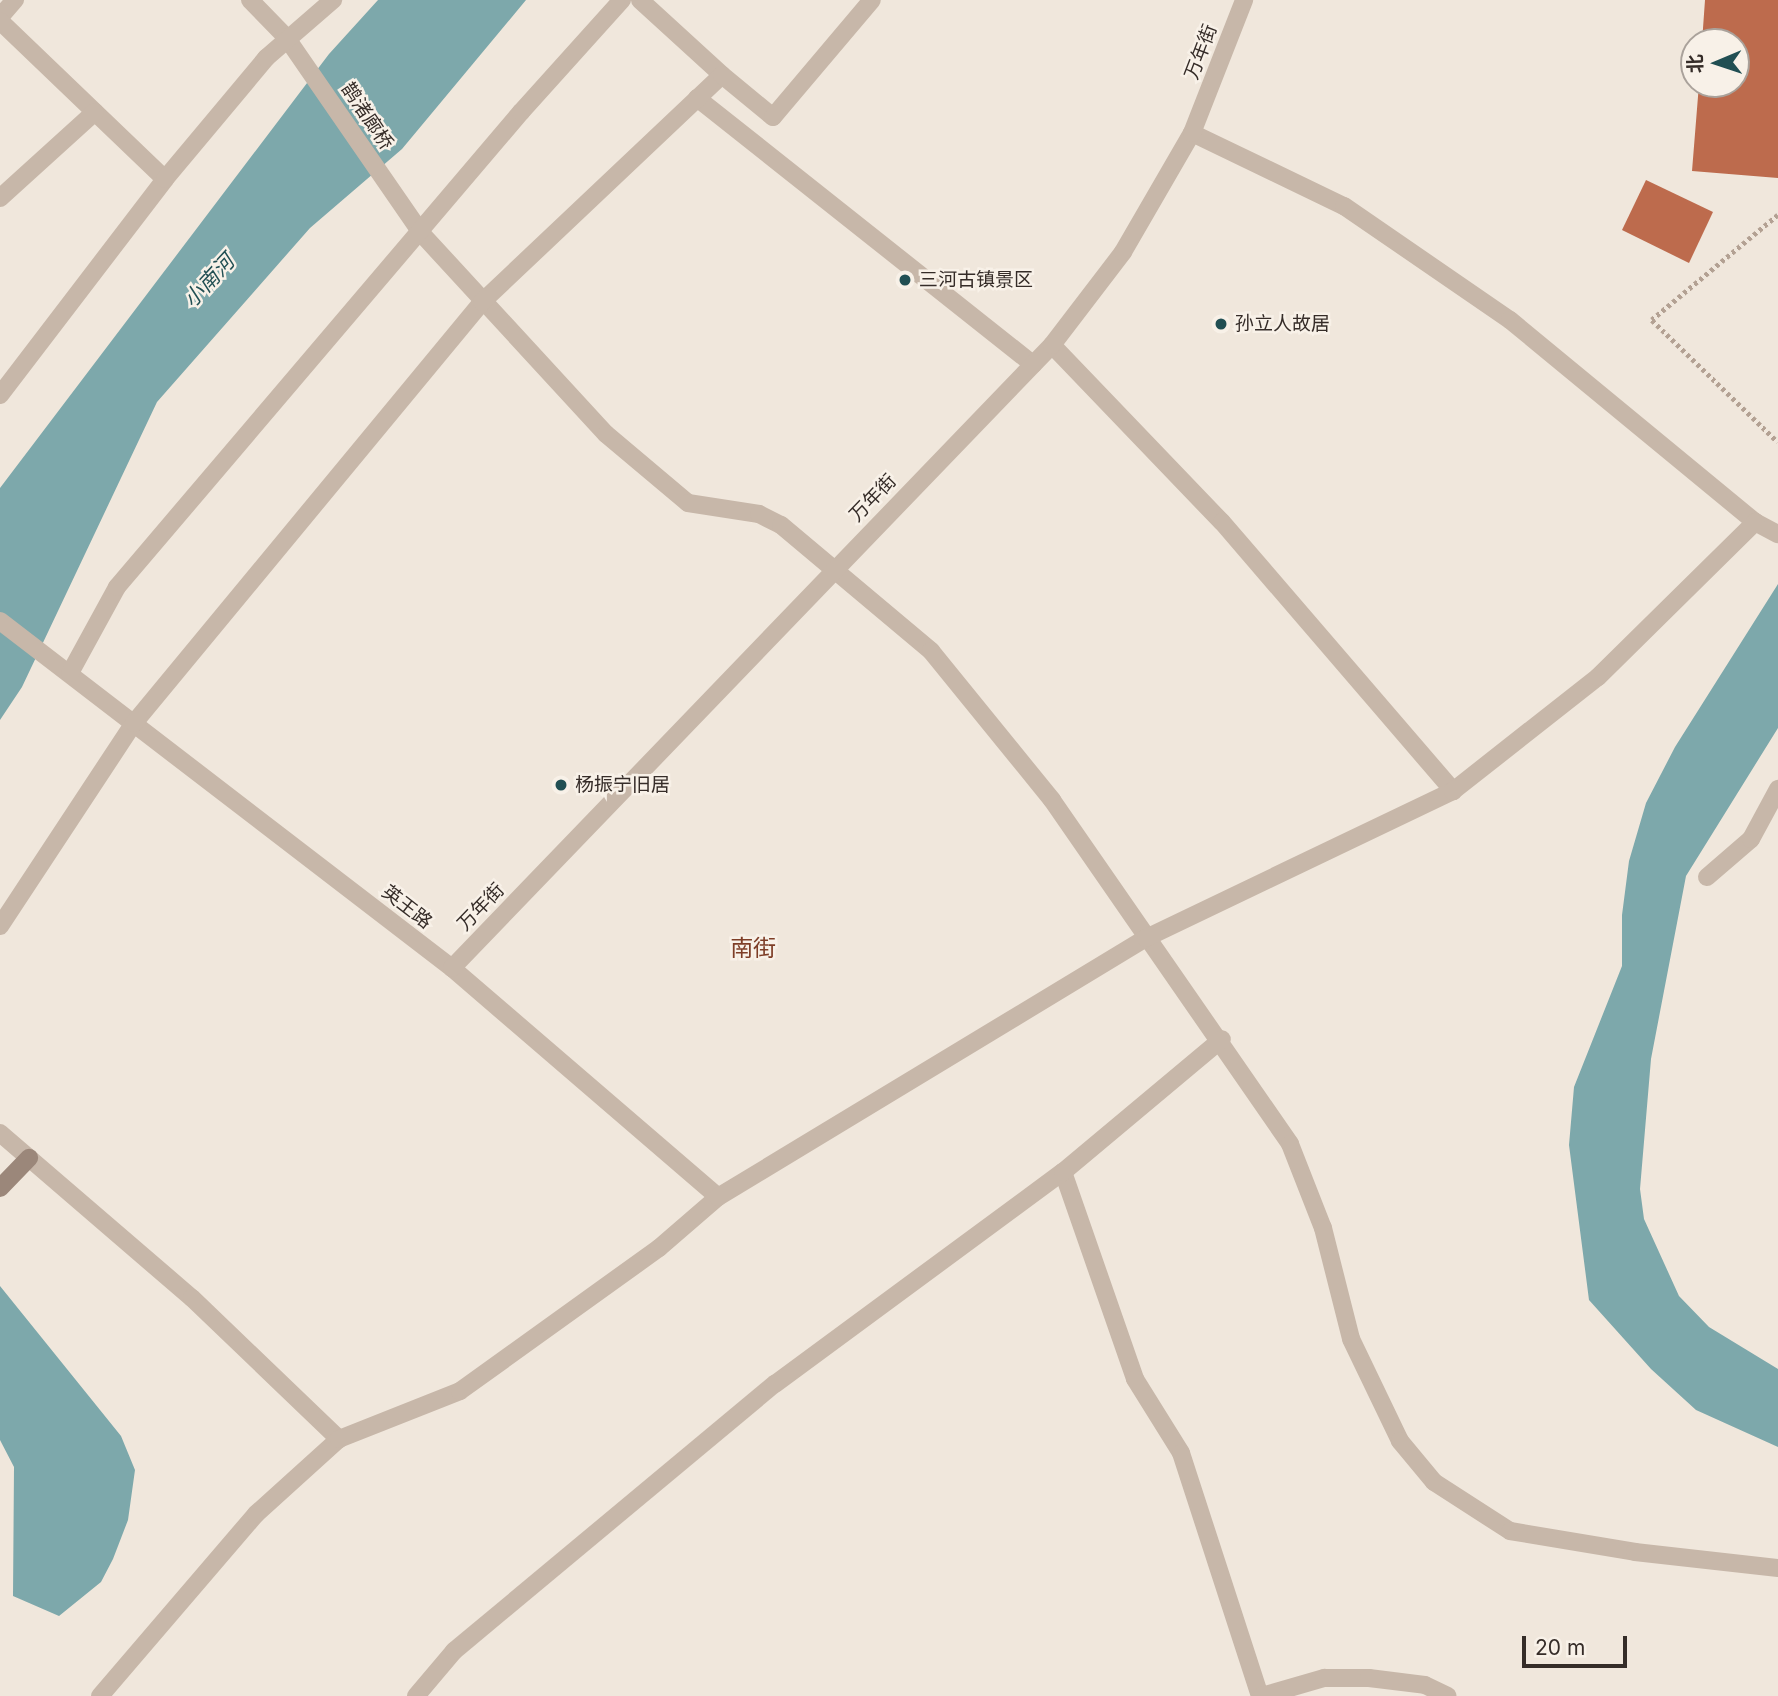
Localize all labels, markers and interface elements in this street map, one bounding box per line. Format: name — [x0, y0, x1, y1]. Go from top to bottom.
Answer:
street label: 万年街 — [1180, 21, 1222, 83]
north arrow — [1680, 28, 1750, 98]
text: 北 — [1684, 54, 1707, 74]
street label: 鹊渚廊桥 — [336, 78, 398, 154]
water label: 小南河 — [178, 249, 240, 313]
place label: 三河古镇景区 — [919, 269, 1033, 291]
marker: 三河古镇景区 — [897, 272, 913, 288]
place label: 孙立人故居 — [1235, 313, 1330, 335]
marker: 孙立人故居 — [1213, 316, 1229, 332]
street label: 万年街 — [845, 470, 901, 526]
place label: 杨振宁旧居 — [575, 774, 670, 796]
marker: 杨振宁旧居 — [553, 777, 569, 793]
street label: 万年街 — [453, 879, 509, 935]
street label: 英王路 — [378, 880, 436, 934]
district label: 南街 — [730, 934, 776, 962]
scale bar — [1526, 1622, 1631, 1666]
text: 20 m — [1535, 1635, 1585, 1660]

